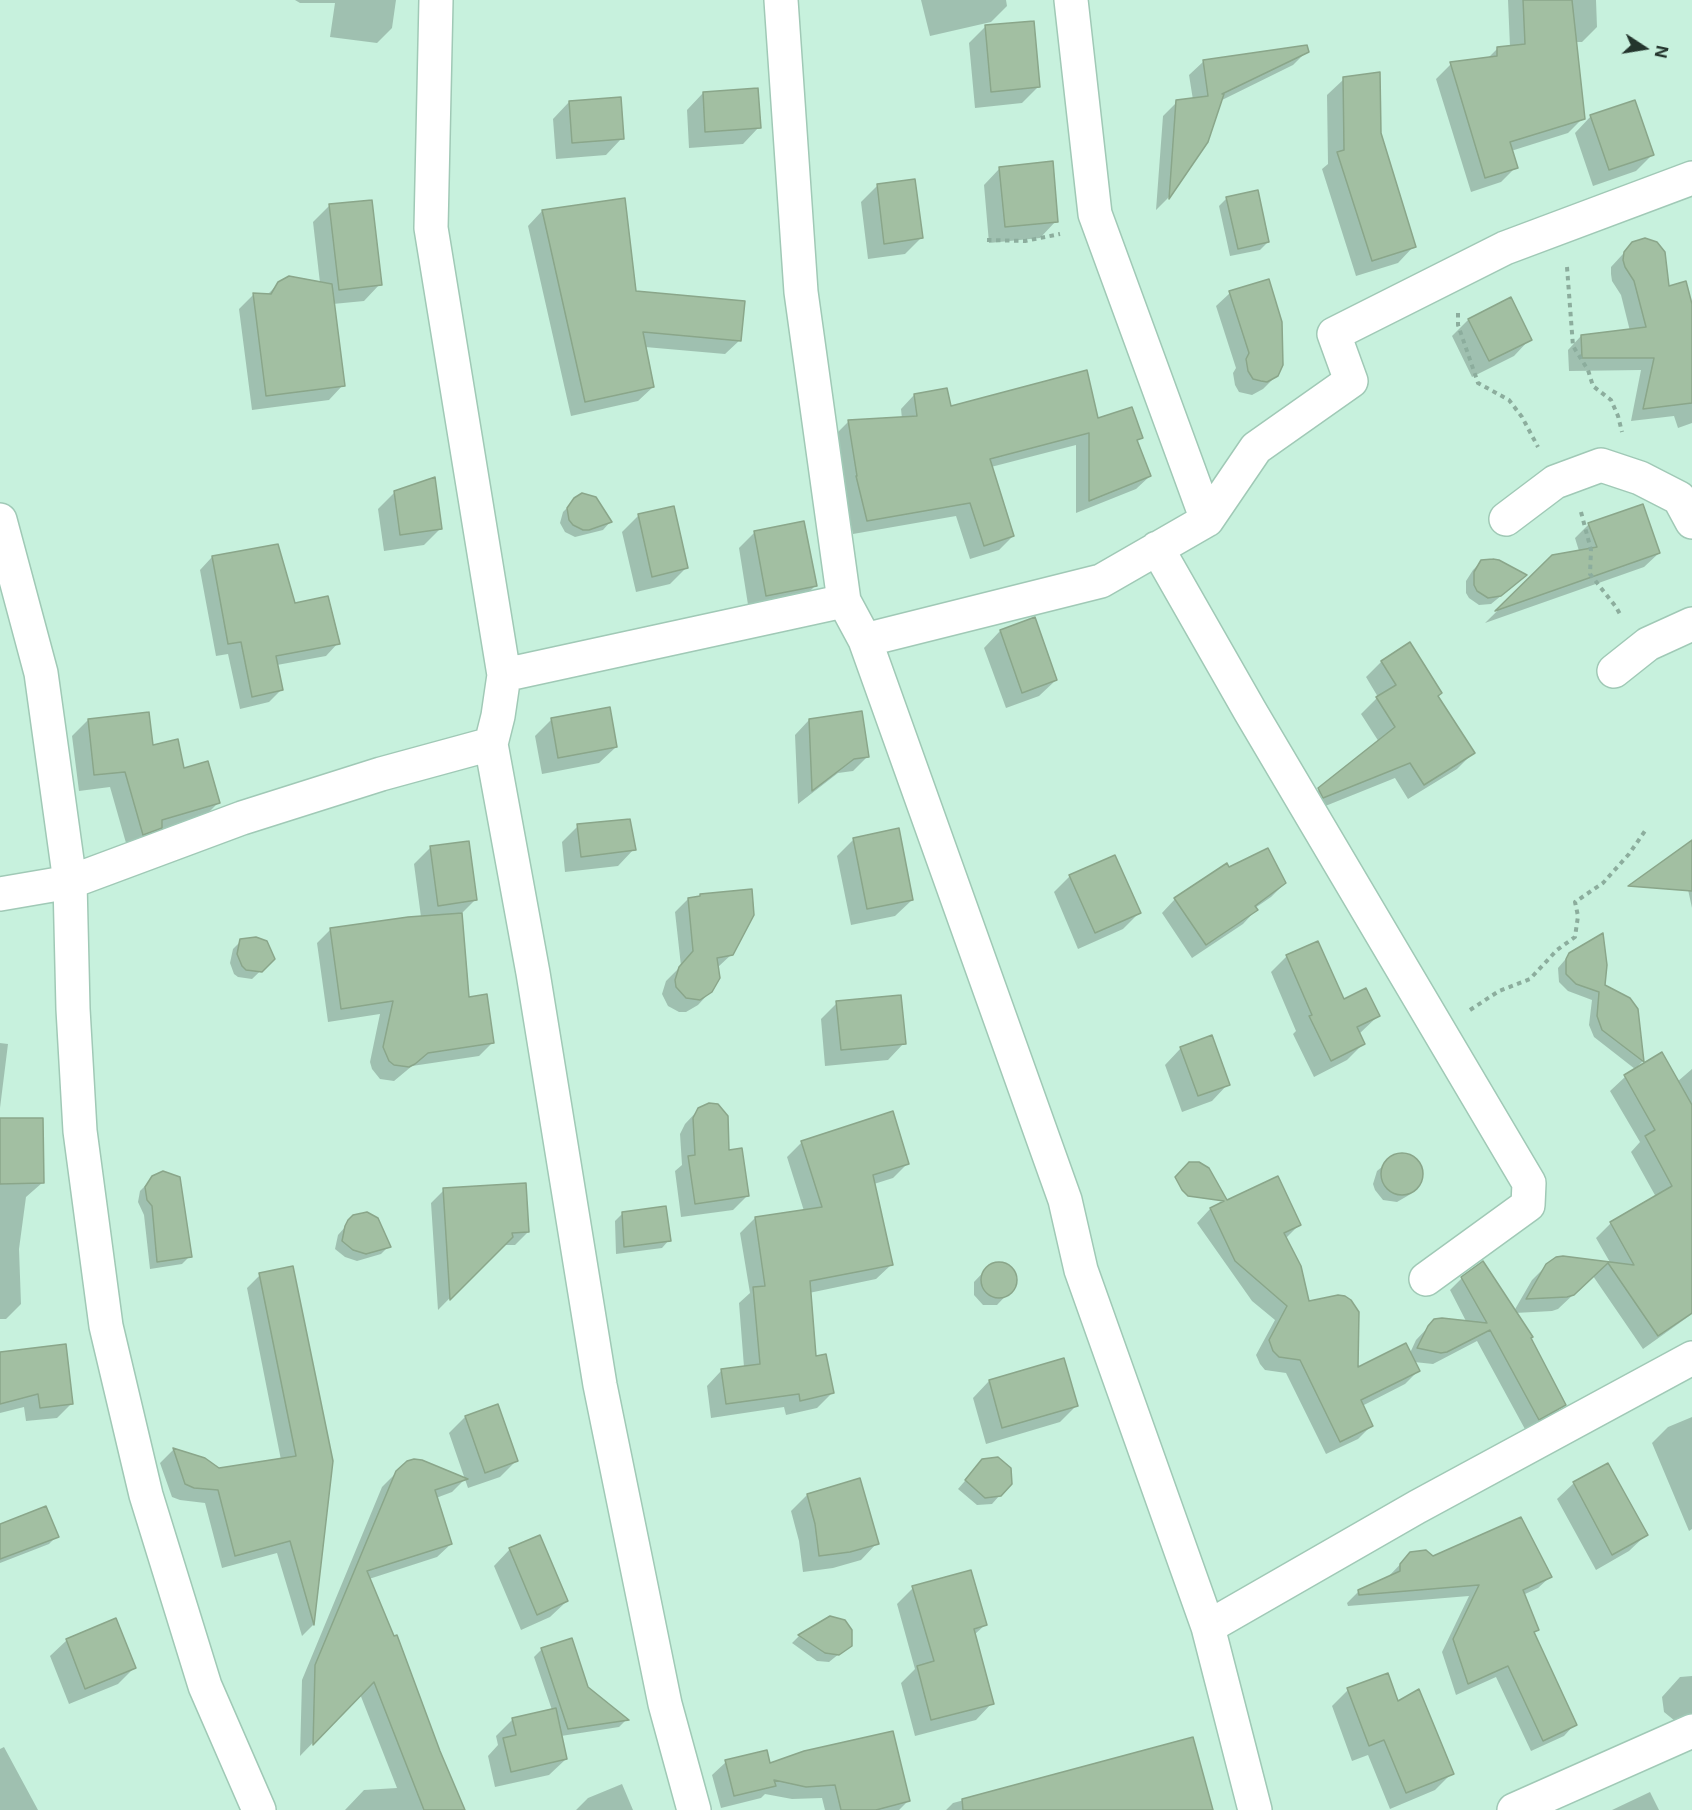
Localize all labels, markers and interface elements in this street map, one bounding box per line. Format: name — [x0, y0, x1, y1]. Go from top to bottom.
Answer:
north arrow — [1614, 18, 1674, 78]
text: N — [1651, 44, 1673, 60]

